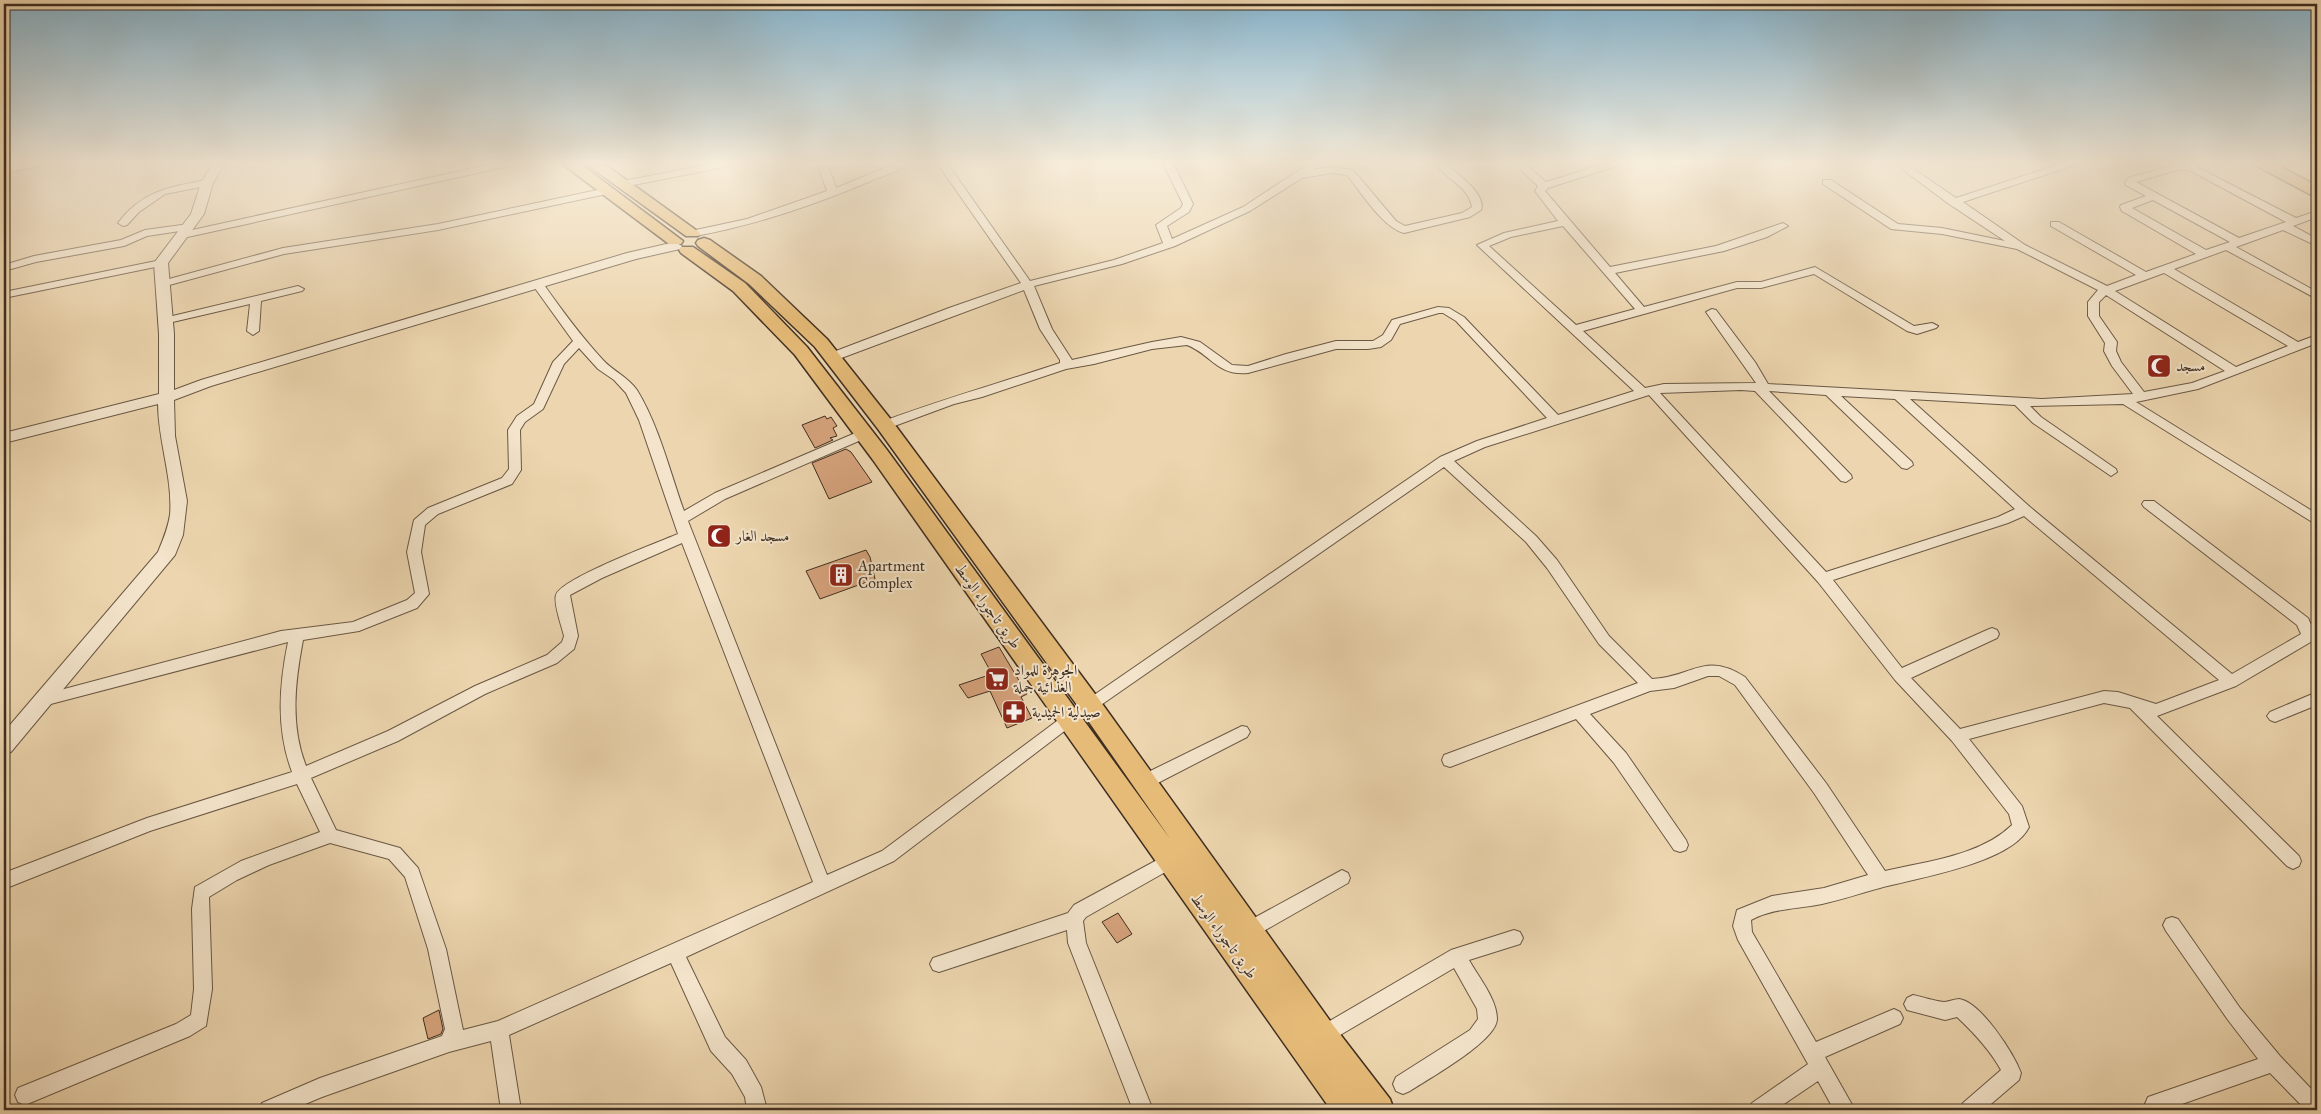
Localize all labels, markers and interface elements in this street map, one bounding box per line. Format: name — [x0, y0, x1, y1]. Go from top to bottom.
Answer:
mosque icon: مسجد — [2146, 353, 2172, 379]
place label: مسجد — [2176, 357, 2205, 375]
mosque icon: مسجد الغار — [706, 523, 732, 549]
place label: مسجد الغار — [734, 527, 789, 545]
place label: Apartment Complex — [857, 557, 926, 592]
street label: طريق تاجوراء الوسط — [950, 560, 1025, 653]
building icon: Apartment Complex — [828, 562, 854, 588]
place label: الجوهرة للمواد الغذائية جملة — [1013, 661, 1077, 696]
supermarket icon: الجوهرة للمواد الغذائية جملة — [984, 666, 1010, 692]
pharmacy icon: صيدلية الحميدية — [1001, 699, 1027, 725]
place label: صيدلية الحميدية — [1032, 703, 1101, 721]
street label: طريق تاجوراء الوسط — [1186, 890, 1261, 983]

